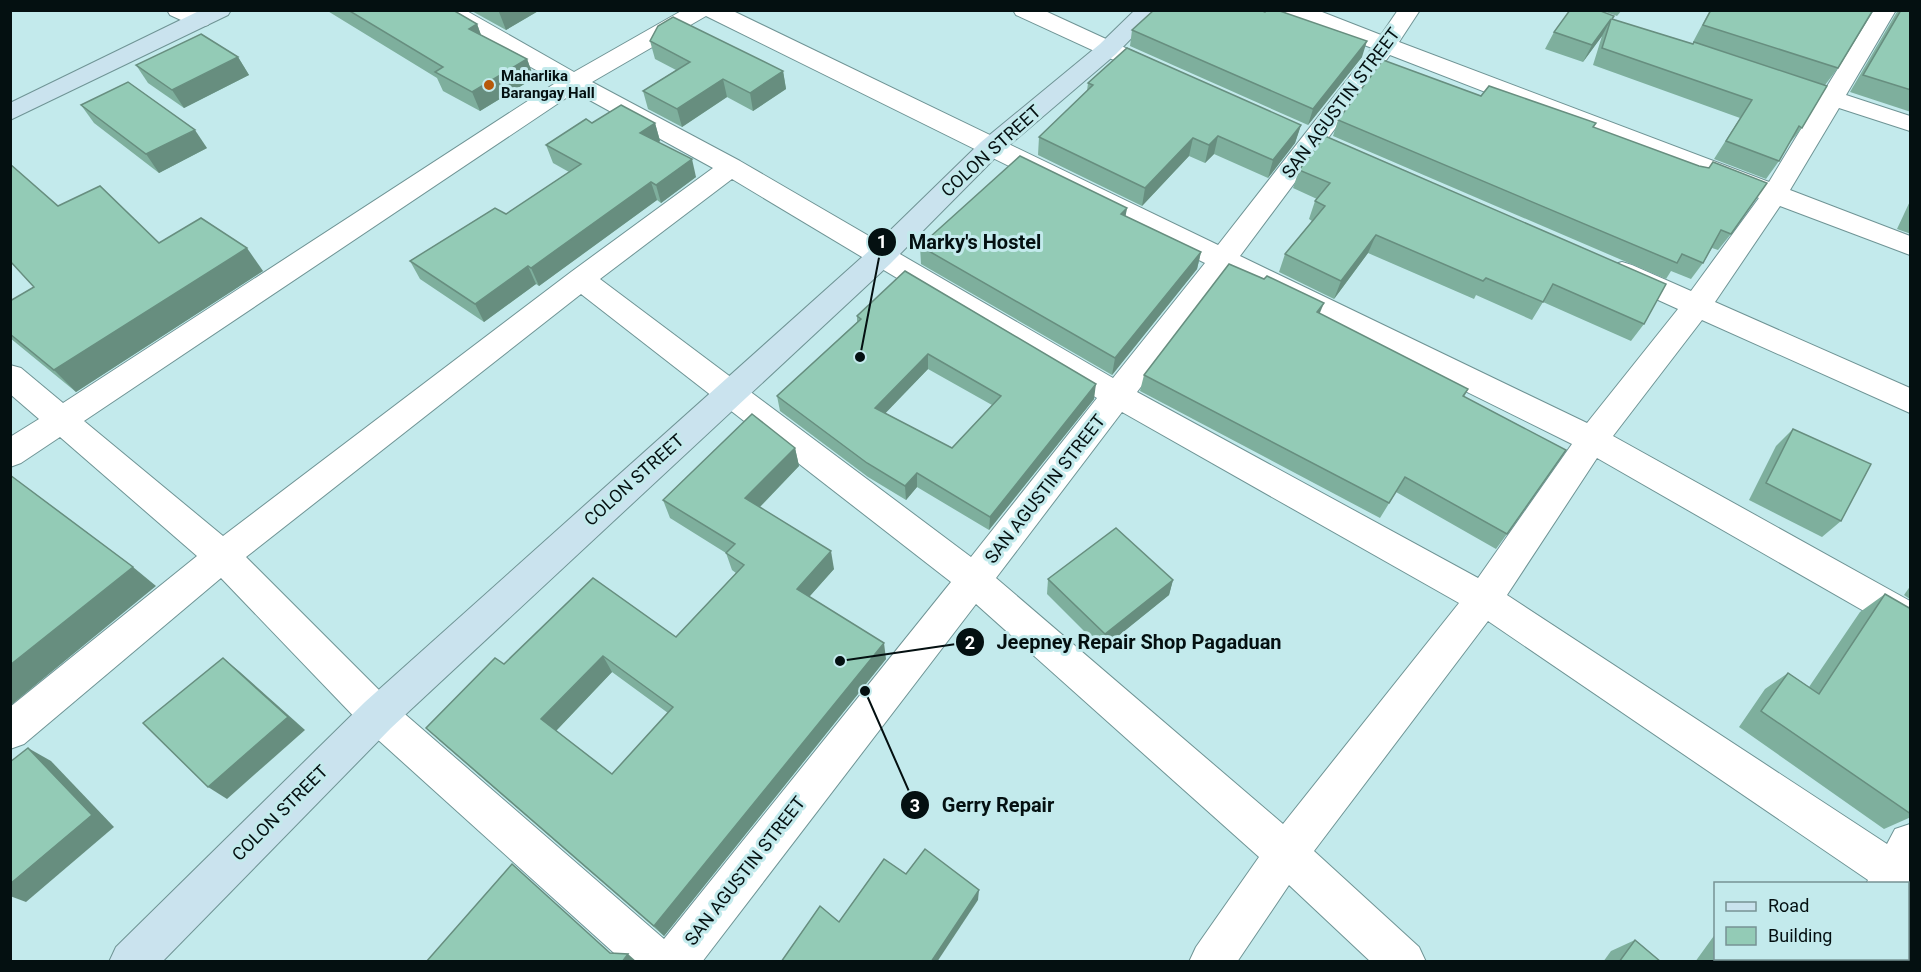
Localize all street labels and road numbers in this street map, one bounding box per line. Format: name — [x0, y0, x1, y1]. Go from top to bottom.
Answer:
street label: SAN AGUSTIN STREET — [1277, 23, 1404, 182]
street label: COLON STREET — [937, 100, 1045, 201]
street label: SAN AGUSTIN STREET — [980, 410, 1109, 567]
street label: COLON STREET — [580, 429, 688, 530]
street label: COLON STREET — [227, 760, 332, 865]
street label: SAN AGUSTIN STREET — [680, 792, 809, 949]

